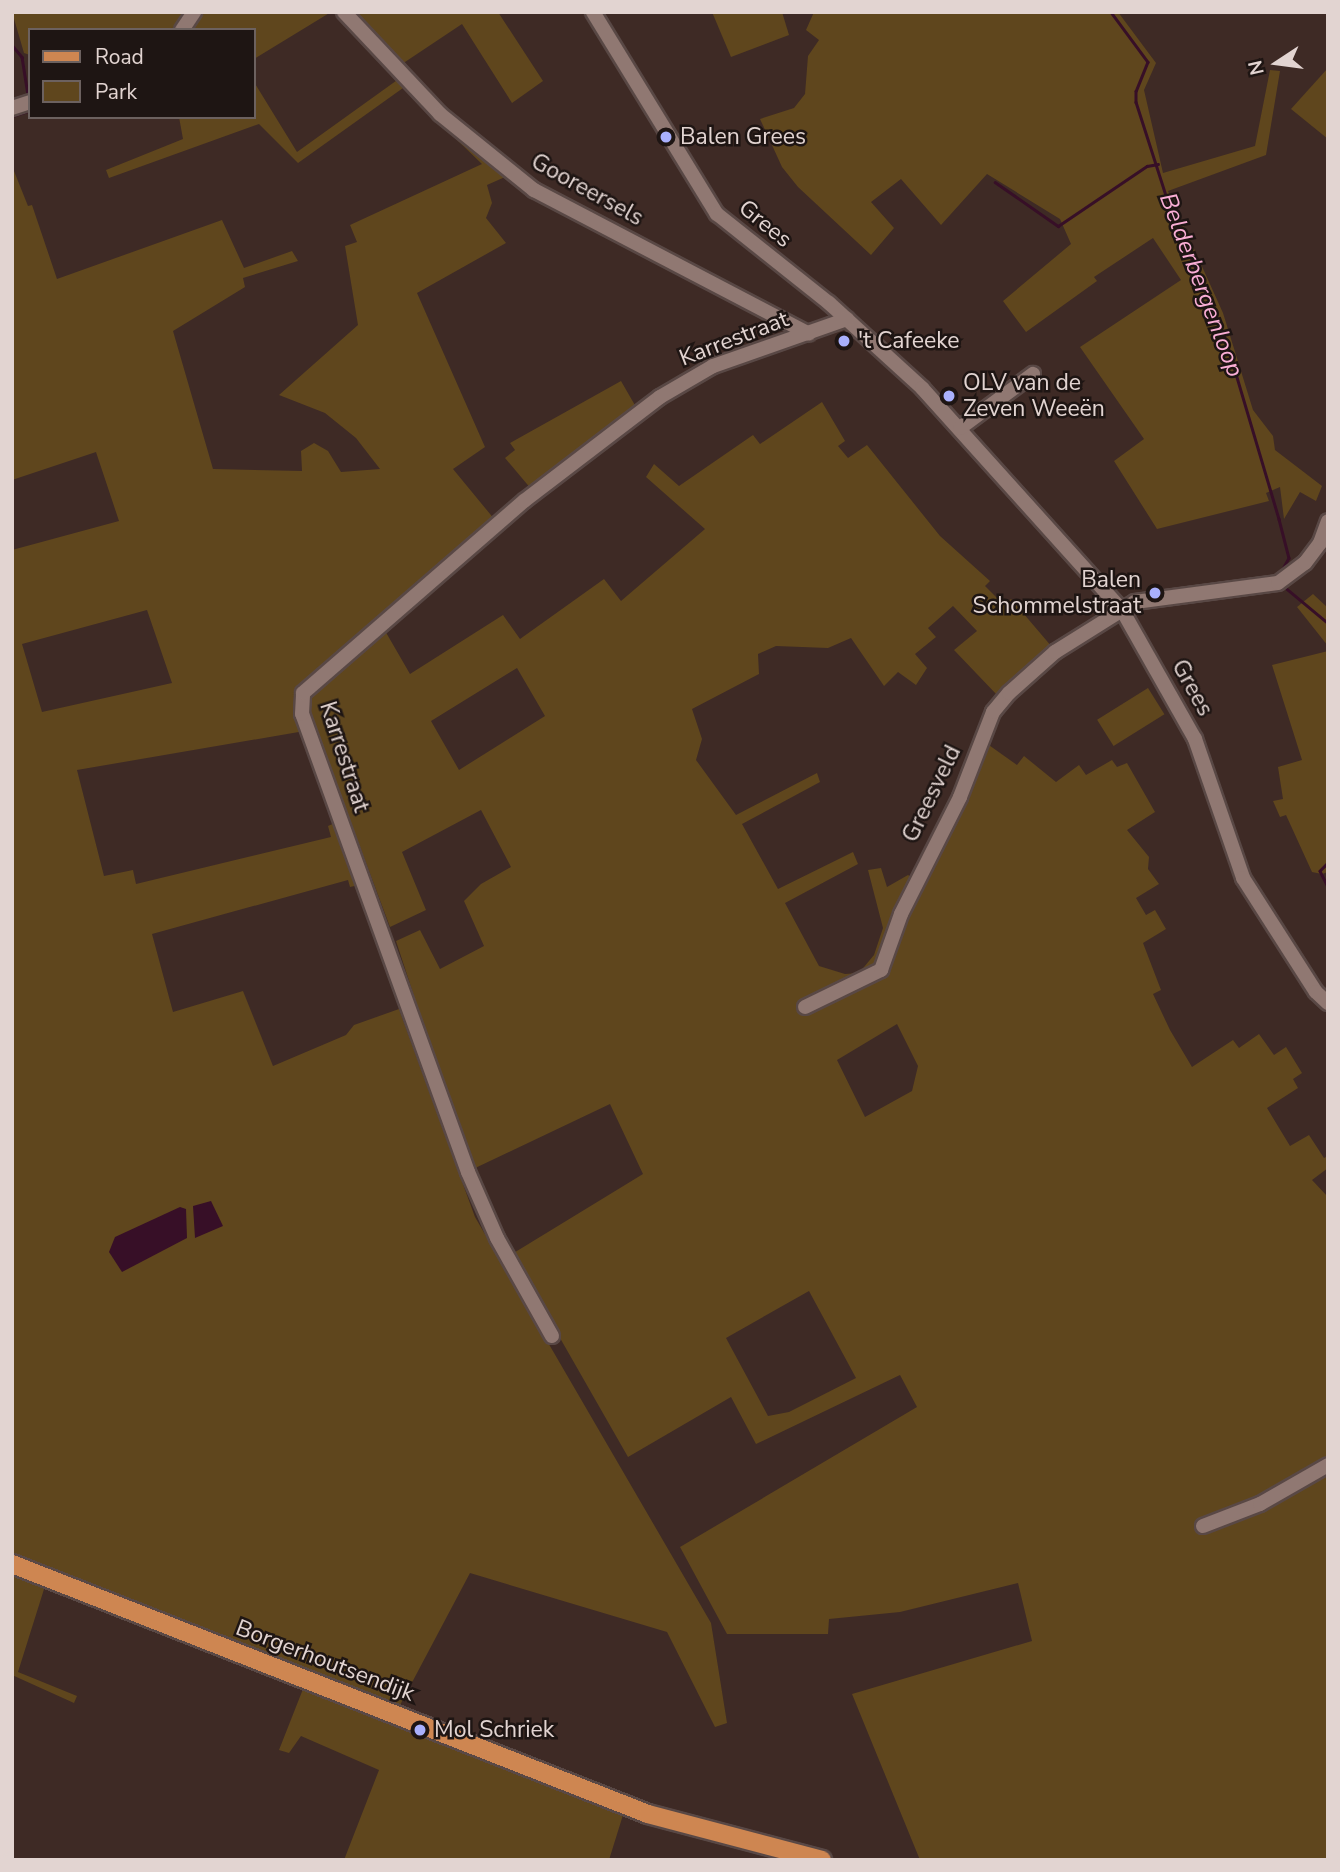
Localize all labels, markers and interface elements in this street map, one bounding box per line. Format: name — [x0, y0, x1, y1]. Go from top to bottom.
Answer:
legend — [28, 28, 256, 119]
north arrow — [1242, 28, 1312, 98]
text: Road — [95, 43, 144, 71]
text: N — [1242, 58, 1271, 78]
text: Park — [95, 78, 137, 106]
place label: Balen Grees — [680, 123, 806, 151]
marker: Balen Grees — [658, 129, 674, 145]
street label: Gooreersels — [526, 148, 648, 232]
water label: Belderbergenloop — [1153, 189, 1249, 381]
street label: Grees — [733, 194, 797, 254]
street label: Karrestraat — [676, 306, 792, 372]
place label: 't Cafeeke — [858, 327, 960, 355]
marker: 't Cafeeke — [836, 333, 852, 349]
place label: OLV van de Zeven Weeën — [963, 369, 1105, 423]
marker: OLV van de Zeven Weeën — [941, 388, 957, 404]
place label: Balen Schommelstraat — [973, 566, 1141, 620]
marker: Balen Schommelstraat — [1147, 585, 1163, 601]
street label: Grees — [1165, 655, 1219, 721]
street label: Karrestraat — [313, 698, 375, 816]
street label: Greesveld — [897, 741, 967, 847]
street label: Borgerhoutsendijk — [232, 1614, 418, 1708]
place label: Mol Schriek — [434, 1716, 554, 1744]
marker: Mol Schriek — [412, 1722, 428, 1738]

